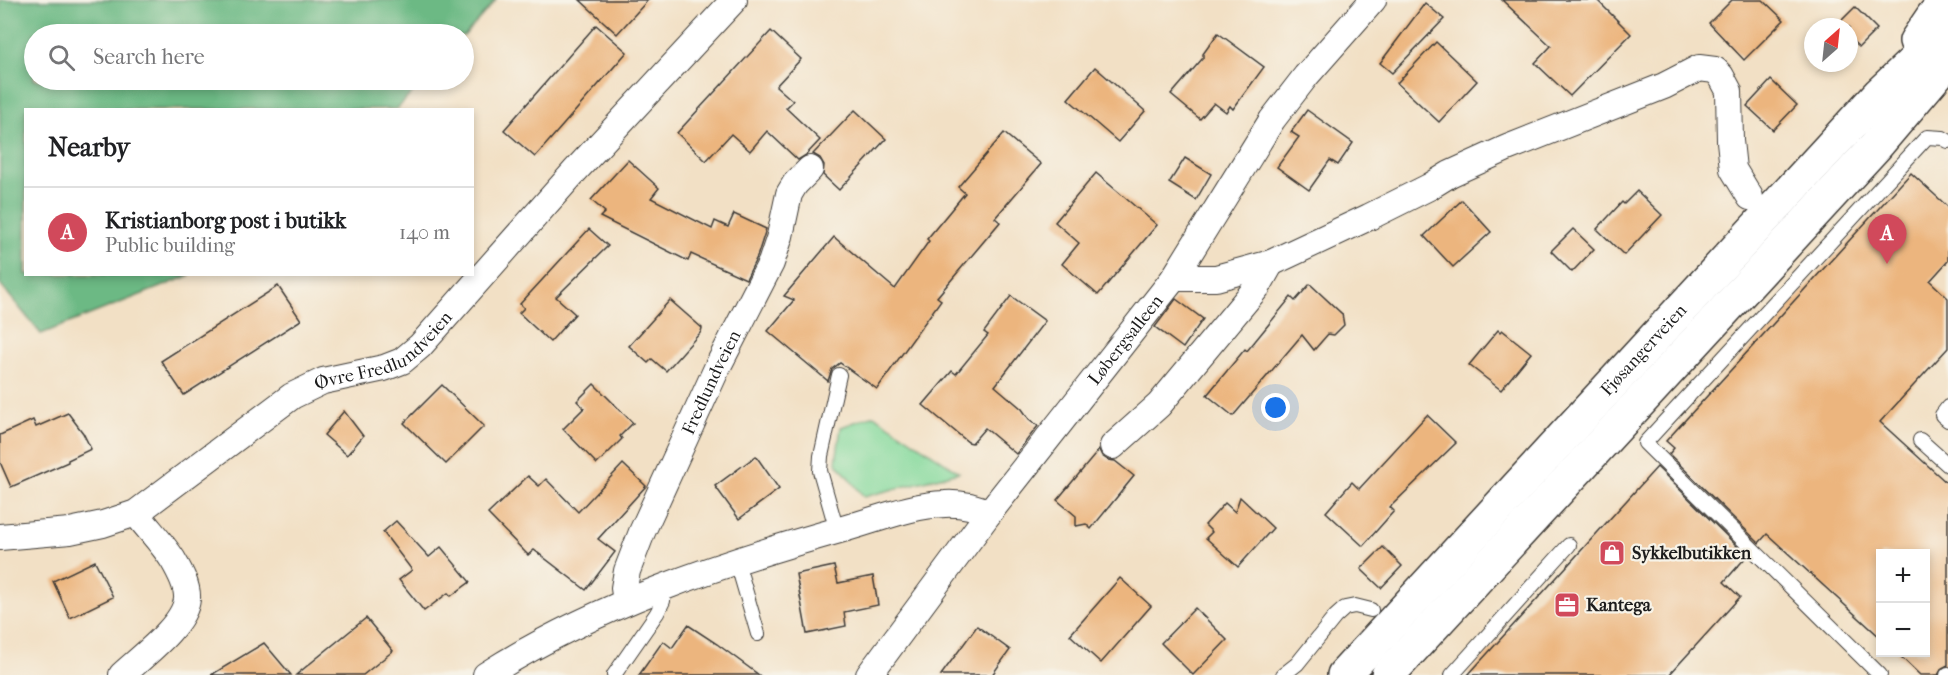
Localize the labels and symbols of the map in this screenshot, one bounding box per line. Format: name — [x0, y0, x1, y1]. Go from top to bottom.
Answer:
north arrow — [1804, 18, 1858, 72]
pin: A — [1868, 214, 1906, 264]
street label: Løbergsalleen — [1083, 290, 1168, 389]
street label: Fjøsangerveien — [1596, 299, 1691, 400]
street label: Øvre Fredlundveien — [311, 306, 457, 394]
street label: Fredlundveien — [677, 326, 745, 438]
your location — [1261, 393, 1290, 422]
shop icon: Sykkelbutikken — [1597, 538, 1627, 568]
place label: Sykkelbutikken — [1632, 543, 1752, 564]
office icon: Kantega — [1552, 590, 1582, 620]
place label: Kantega — [1586, 595, 1652, 616]

